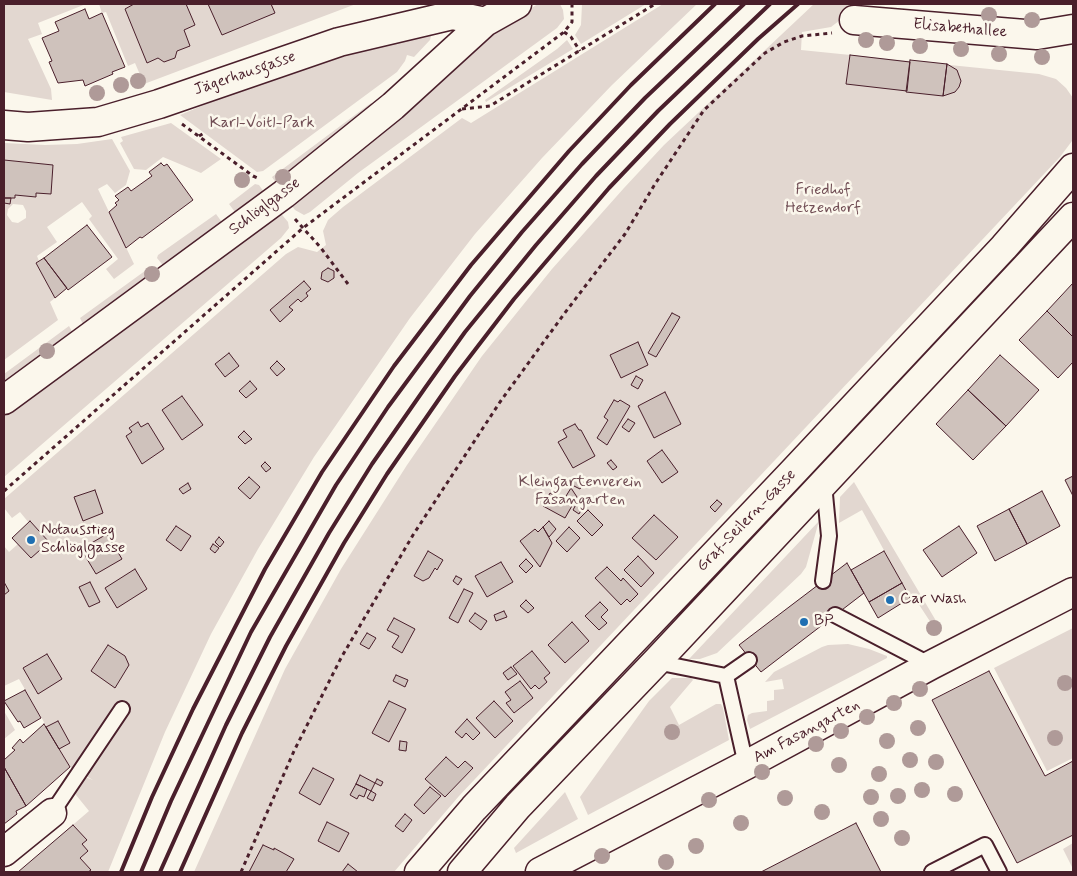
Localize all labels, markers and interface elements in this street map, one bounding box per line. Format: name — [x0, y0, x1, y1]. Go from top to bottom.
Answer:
street label: Elisabethallee — [912, 15, 1008, 43]
street label: Jägerhausgasse — [192, 48, 298, 100]
park label: Karl-Voitl-Park — [210, 114, 314, 134]
street label: Schlöglgasse — [226, 174, 304, 240]
park label: Friedhof Hetzendorf — [785, 181, 861, 219]
street label: Graf-Seilern-Gasse — [693, 466, 801, 576]
park label: Kleingartenverein Fasangarten — [519, 473, 641, 511]
place label: Notausstieg Schlöglgasse — [41, 521, 125, 559]
marker: Notausstieg Schlöglgasse — [25, 534, 37, 546]
place label: Car Wash — [900, 590, 967, 610]
marker: Car Wash — [884, 594, 896, 606]
place label: BP — [814, 612, 833, 632]
marker: BP — [798, 616, 810, 628]
street label: Am Fasangarten — [751, 696, 863, 768]

